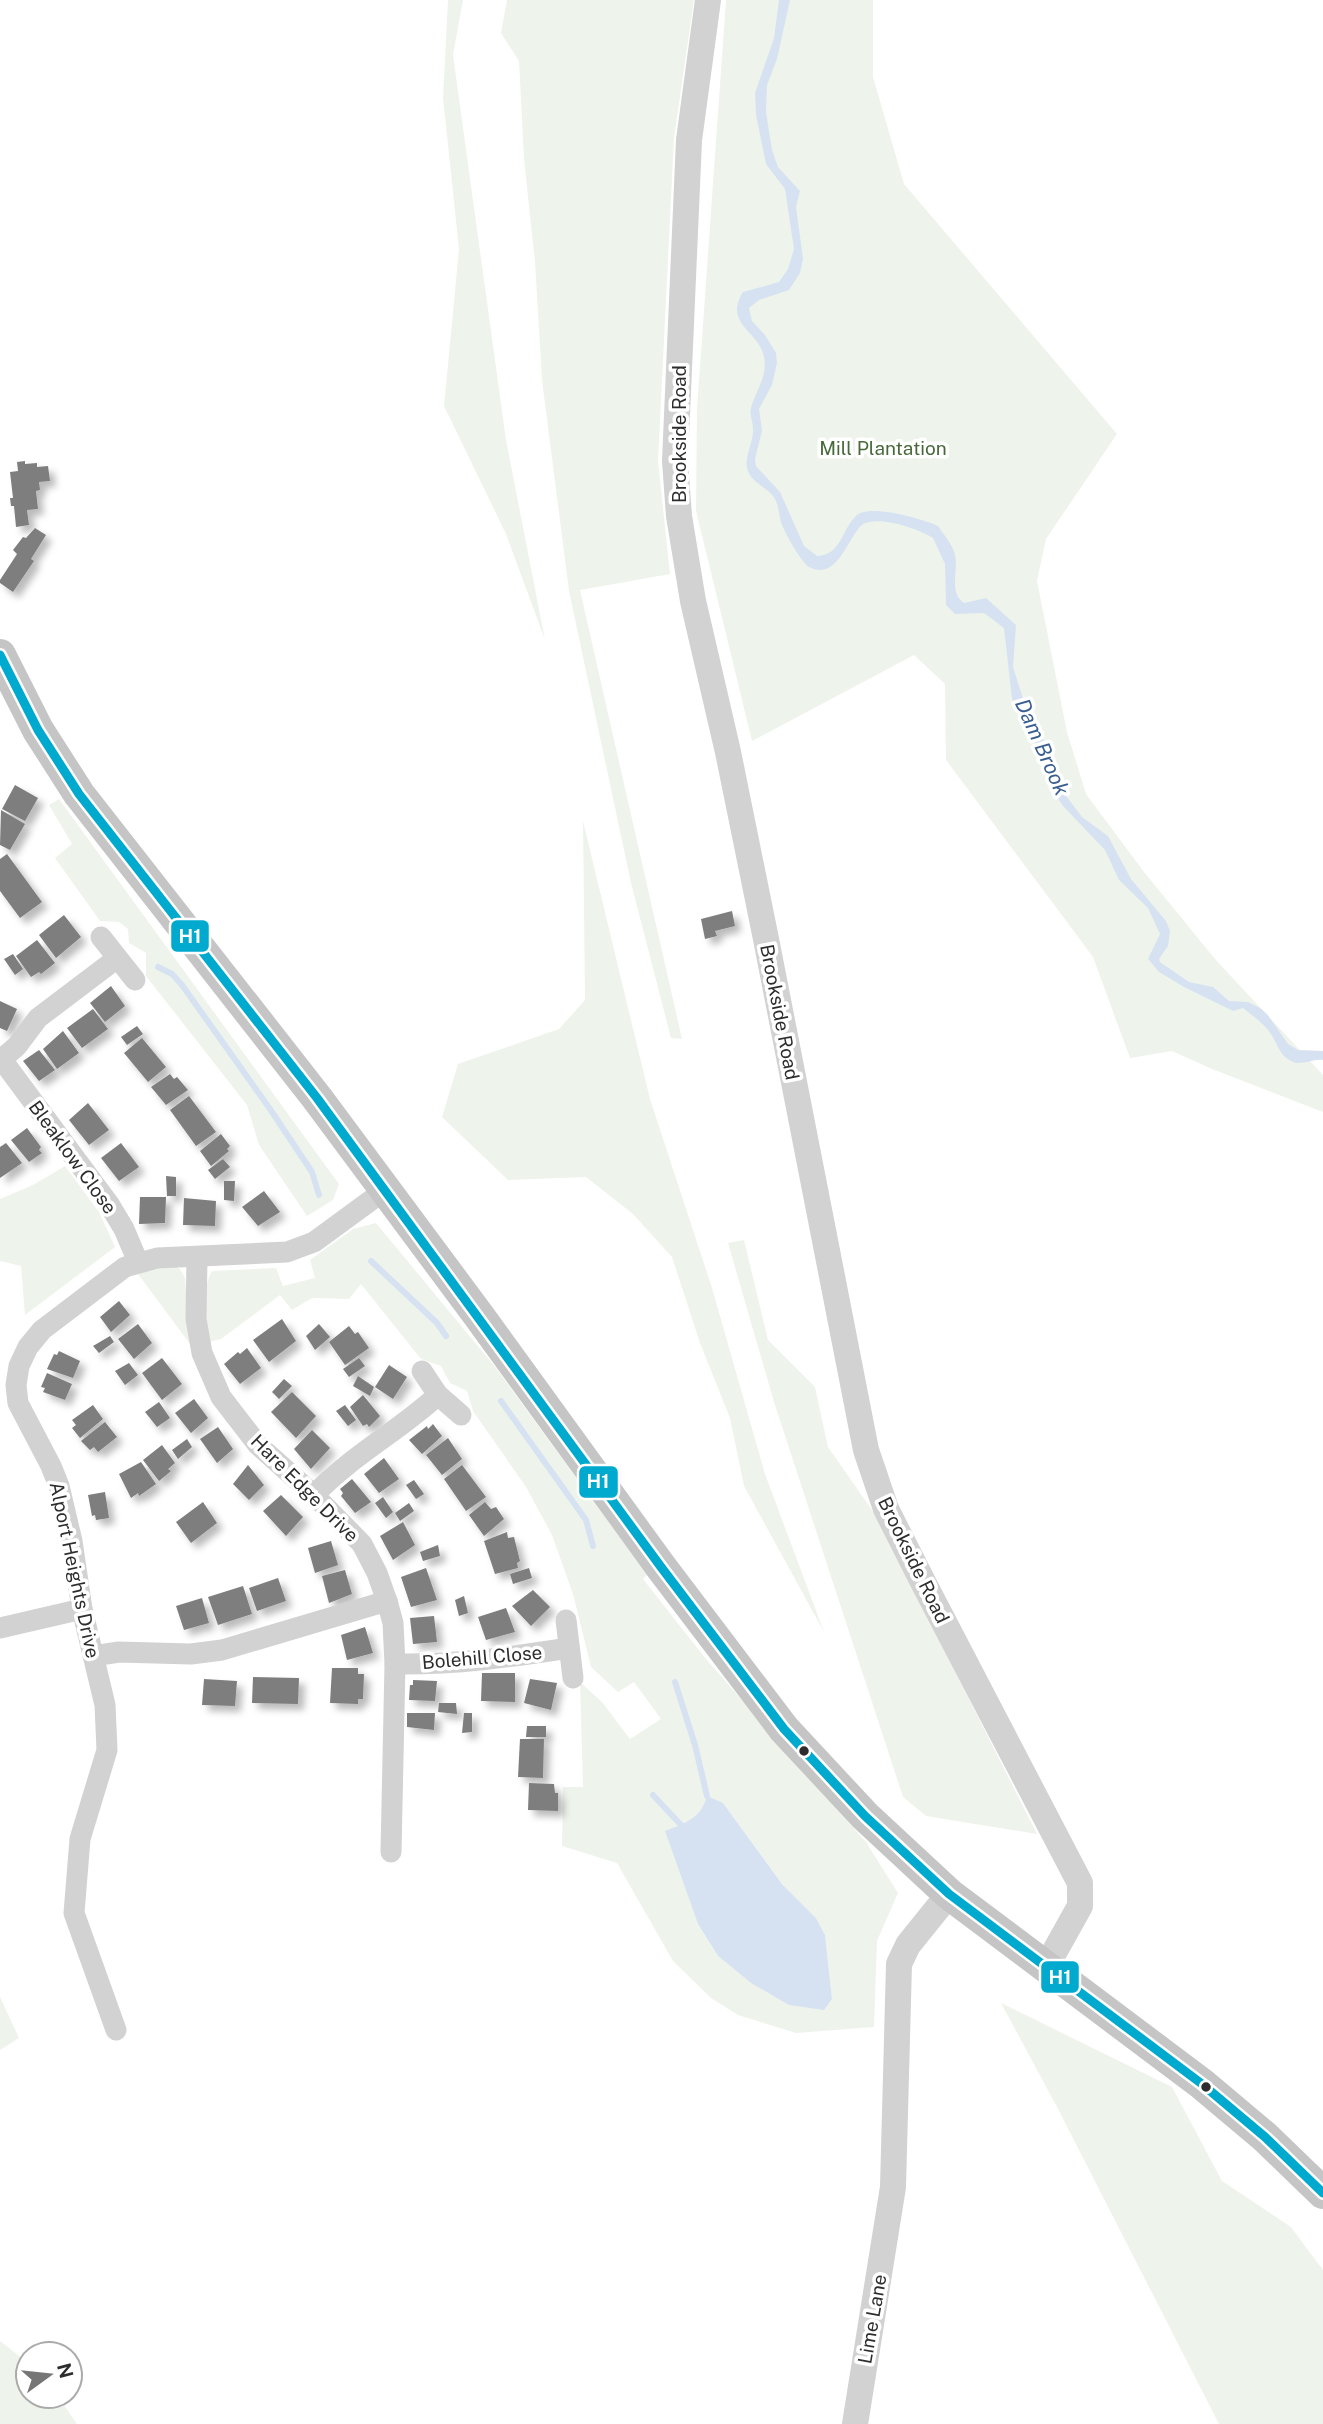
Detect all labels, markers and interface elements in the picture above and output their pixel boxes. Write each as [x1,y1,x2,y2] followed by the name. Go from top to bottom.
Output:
[668,365,690,503] street label: Brookside Road
[819,437,947,459] park label: Mill Plantation
[1010,695,1075,800] water label: Dam Brook
[170,919,210,953] line badge: H1
[179,925,201,947] text: H1
[756,942,804,1082] street label: Brookside Road
[25,1096,121,1218] street label: Bleaklow Close
[247,1430,363,1546] street label: Hare Edge Drive
[578,1465,619,1499] line badge: H1
[587,1470,609,1492] text: H1
[46,1480,104,1660] street label: Alport Heights Drive
[874,1493,954,1627] street label: Brookside Road
[421,1641,543,1673] street label: Bolehill Close
[797,1744,811,1758] unlabelled marker
[1040,1960,1080,1994] line badge: H1
[1049,1966,1071,1988] text: H1
[1199,2080,1213,2094] unlabelled marker
[853,2273,891,2365] street label: Lime Lane
[14,2340,84,2410] north arrow
[53,2361,78,2381] text: N

